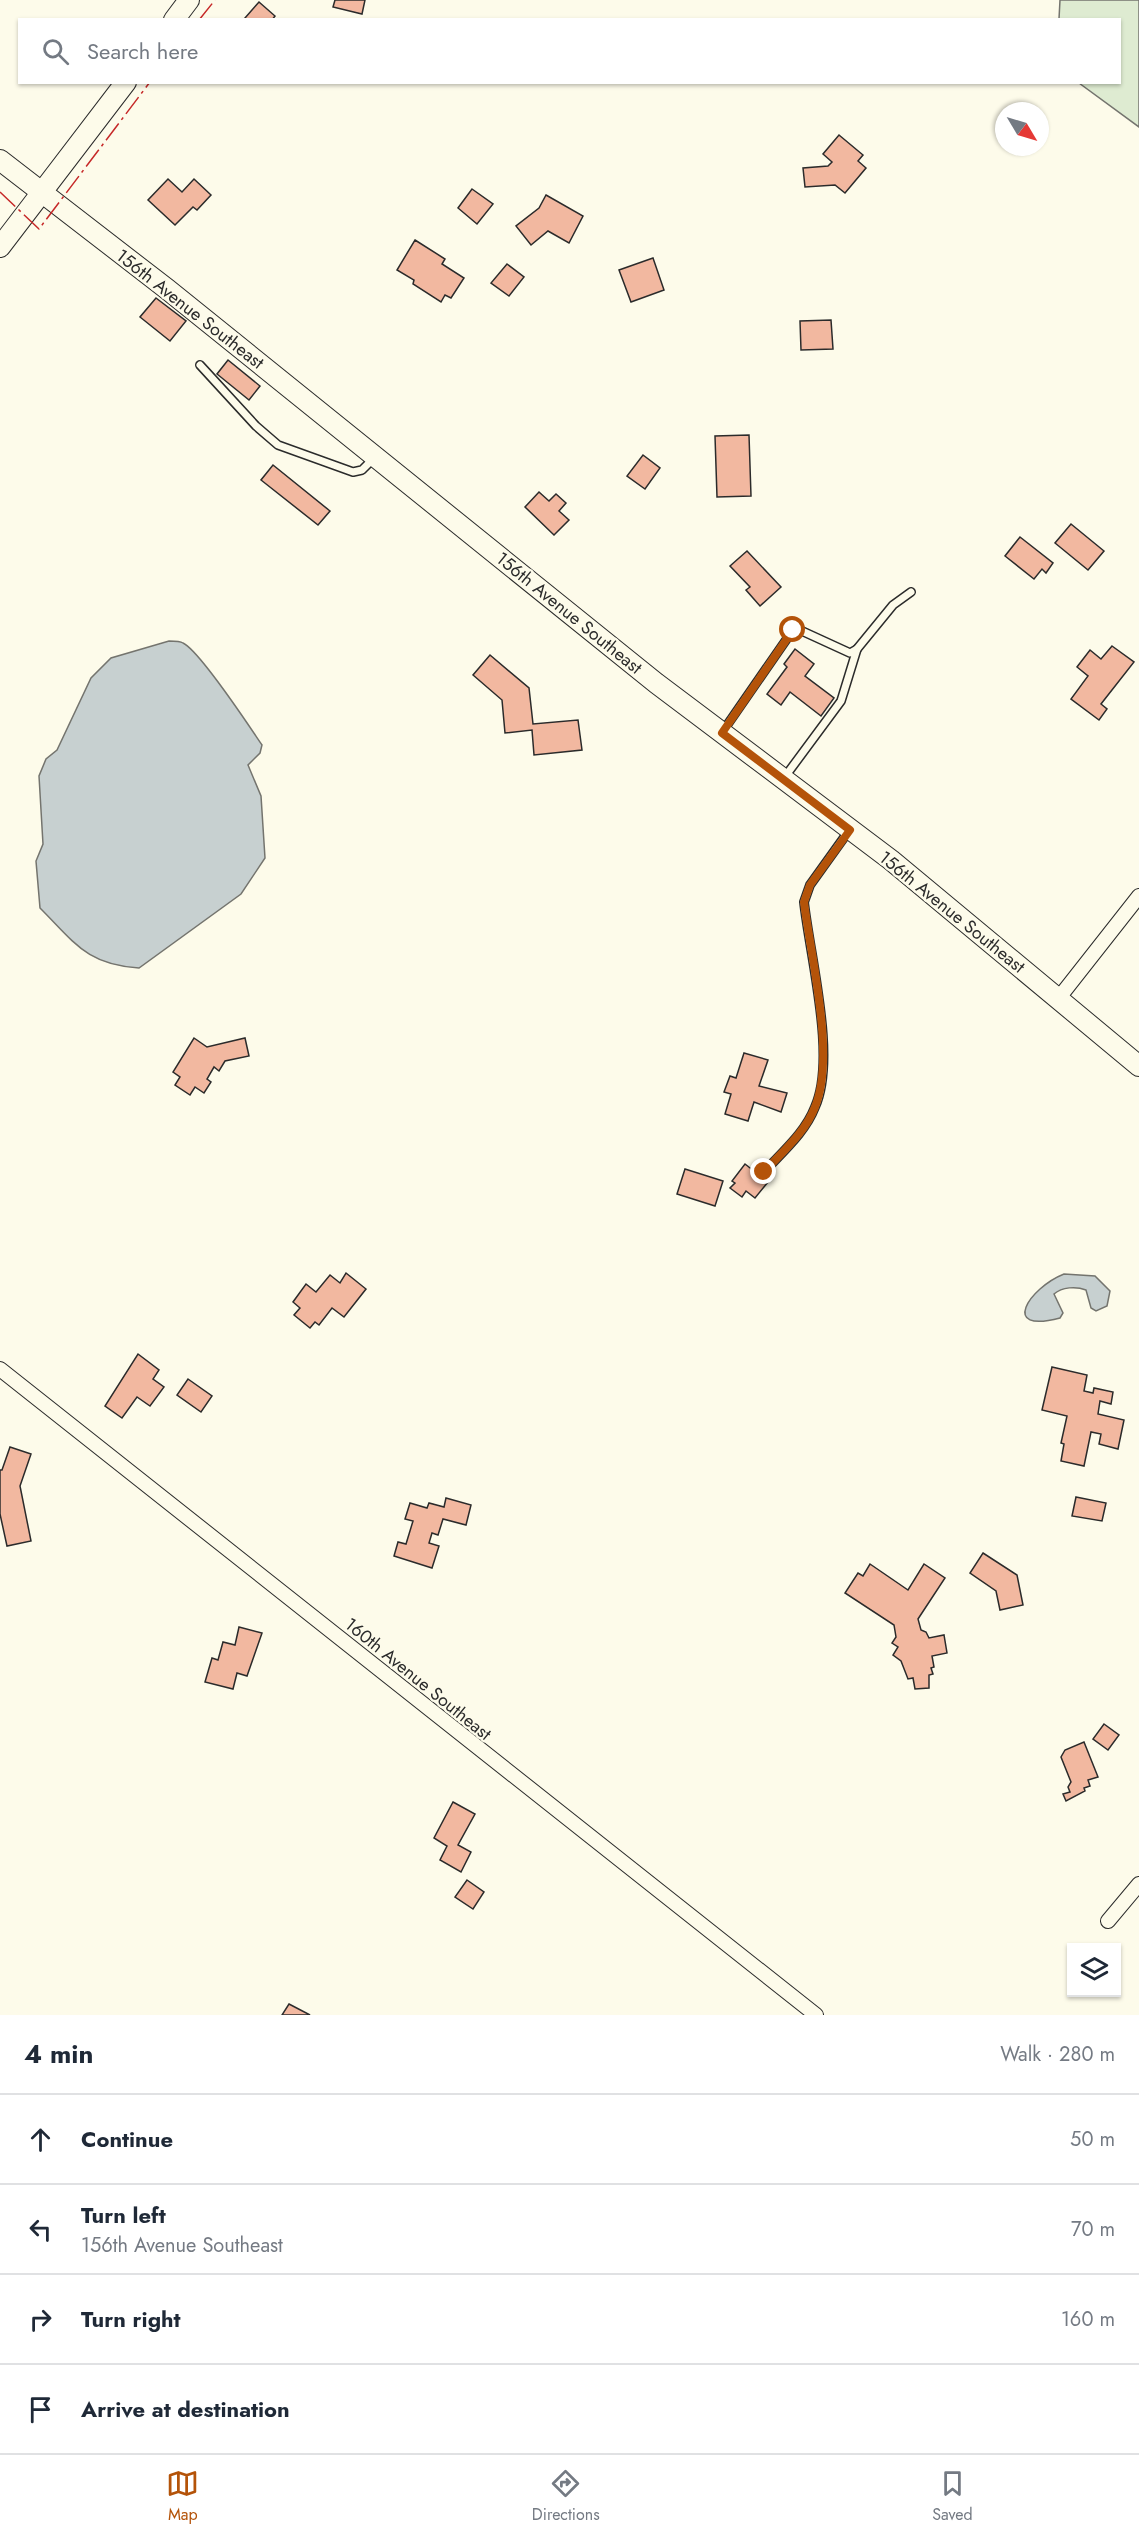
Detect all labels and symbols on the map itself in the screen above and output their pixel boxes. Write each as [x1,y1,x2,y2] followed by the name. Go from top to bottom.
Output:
[995,102,1049,156] north arrow
[110,243,270,376] street label: 156th Avenue Southeast
[490,546,648,681] street label: 156th Avenue Southeast
[779,616,805,642] route start
[873,845,1031,980] street label: 156th Avenue Southeast
[750,1158,776,1184] route end
[339,1612,498,1747] street label: 160th Avenue Southeast

